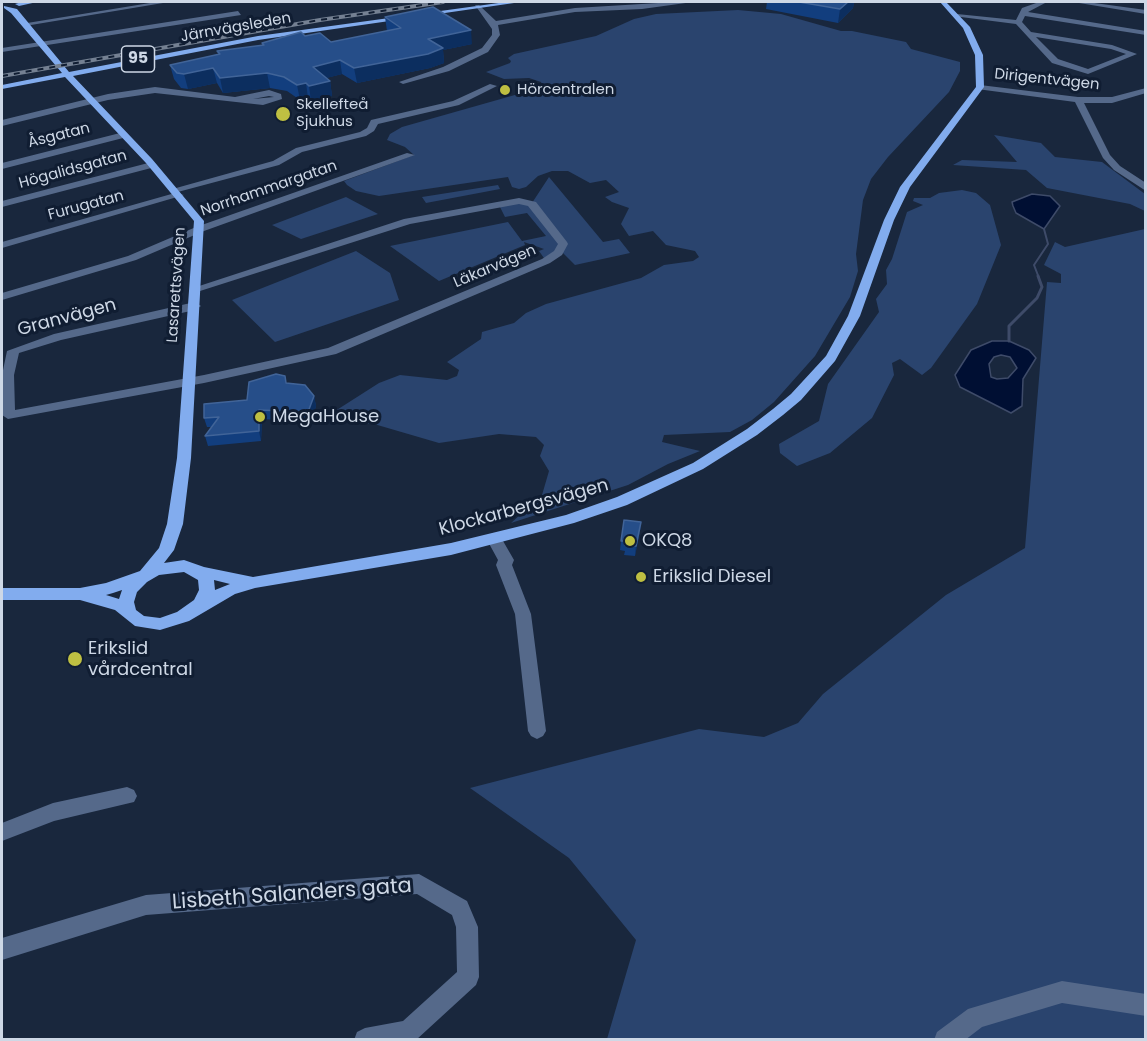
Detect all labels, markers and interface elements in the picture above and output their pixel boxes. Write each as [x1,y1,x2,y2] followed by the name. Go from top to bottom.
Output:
[179,9,293,47] street label: Järnvägsleden
[122,46,154,72] road number: 95
[994,66,1100,94] street label: Dirigentvägen
[517,81,614,99] place label: Hörcentralen
[498,83,512,97] marker: Hörcentralen
[296,96,368,131] place label: Skellefteå Sjukhus
[274,105,292,123] marker: Skellefteå Sjukhus
[26,120,92,152] street label: Åsgatan
[17,147,129,193] street label: Högalidsgatan
[198,157,340,221] street label: Norrhammargatan
[46,187,126,225] street label: Furugatan
[164,227,190,343] street label: Lasarettsvägen
[451,242,539,292] street label: Läkarvägen
[15,294,119,342] street label: Granvägen
[272,406,379,428] place label: MegaHouse
[253,410,267,424] marker: MegaHouse
[437,475,611,541] street label: Klockarbergsvägen
[642,530,692,552] place label: OKQ8
[623,534,637,548] marker: OKQ8
[653,566,771,588] place label: Erikslid Diesel
[634,570,648,584] marker: Erikslid Diesel
[88,638,193,680] place label: Erikslid vårdcentral
[66,650,84,668] marker: Erikslid vårdcentral
[171,874,413,916] street label: Lisbeth Salanders gata

